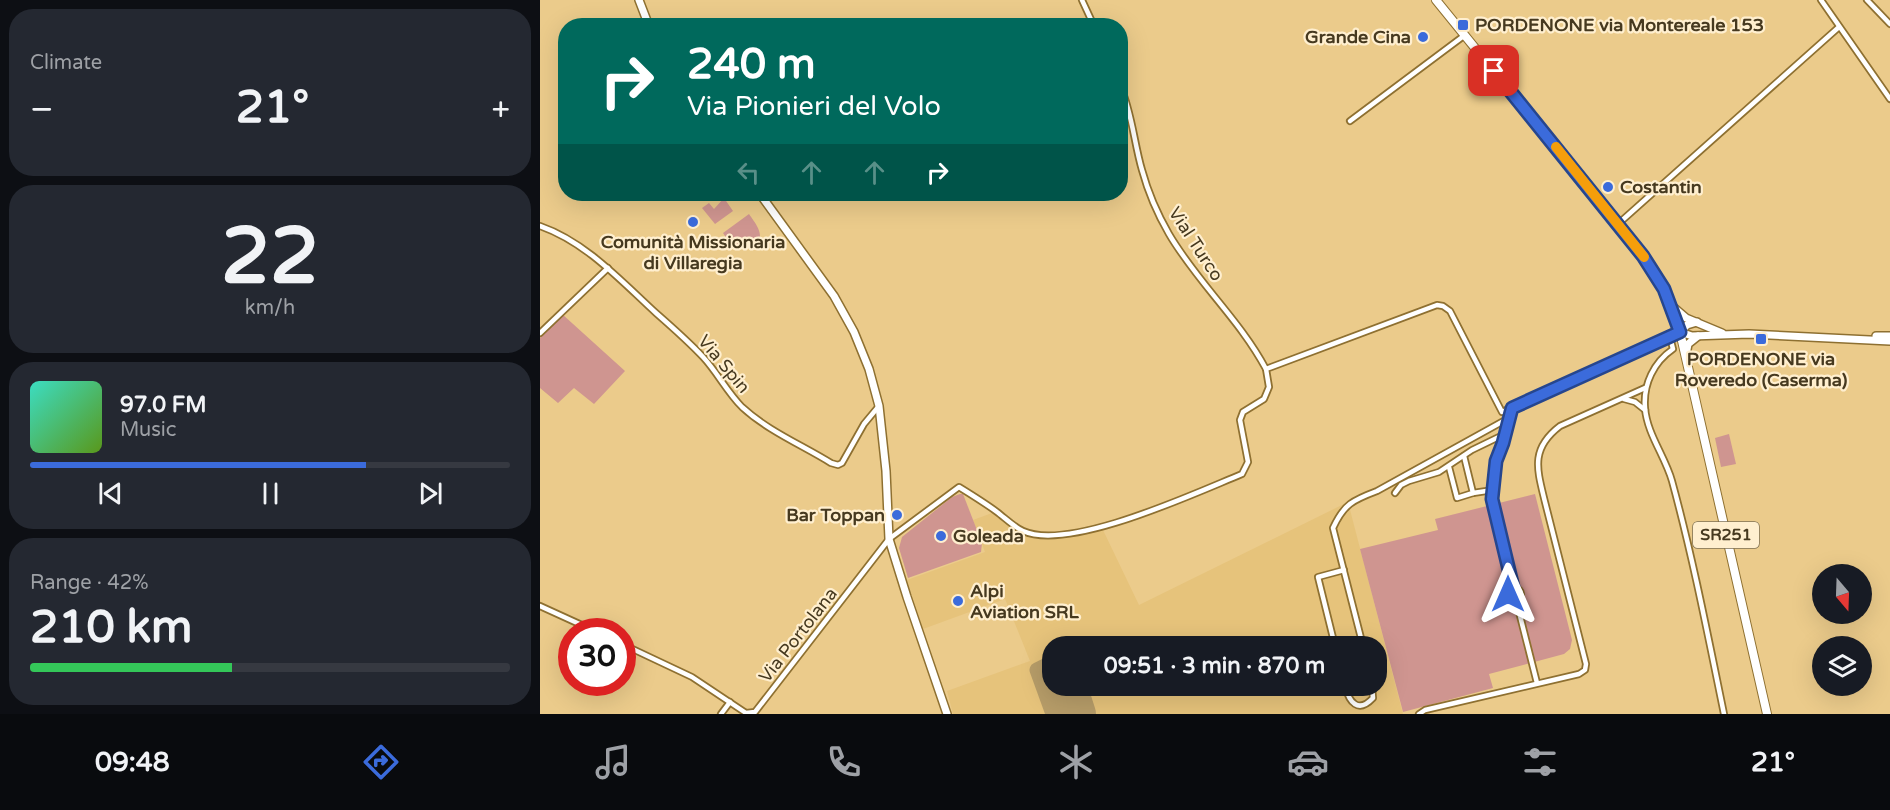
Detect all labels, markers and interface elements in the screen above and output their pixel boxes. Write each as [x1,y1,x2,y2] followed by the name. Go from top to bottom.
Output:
[1475,14,1764,36] place label: PORDENONE via Montereale 153
[1456,18,1470,32] marker: PORDENONE via Montereale 153
[1305,26,1411,48] place label: Grande Cina
[1416,30,1430,44] marker: Grande Cina
[687,39,816,90] text: 240 m
[588,42,666,120] icon: right
[1468,45,1519,96] pin
[30,51,102,75] text: Climate
[1477,54,1510,87] icon: arrive
[236,81,309,135] text: 21°
[30,90,54,129] text: −
[491,90,510,129] text: +
[687,90,941,123] text: Via Pionieri del Volo
[732,156,765,189] icon: left
[795,156,828,189] icon: ahead
[858,156,891,189] icon: ahead
[921,156,954,189] icon: right
[1620,176,1702,198] place label: Costantin
[1601,180,1615,194] marker: Costantin
[1164,203,1228,285] street label: Vial Turco
[221,210,319,304] text: 22
[686,215,700,229] marker: Comunità Missionaria di Villaregia
[601,231,785,274] place label: Comunità Missionaria di Villaregia
[245,296,295,320] text: km/h
[693,330,755,398] street label: Via Spin
[1754,332,1768,346] marker: PORDENONE via Roveredo (Caserma)
[1675,348,1848,391] place label: PORDENONE via Roveredo (Caserma)
[120,392,206,418] text: 97.0 FM
[120,418,176,442] text: Music
[94,477,127,510] icon: previous
[254,477,287,510] icon: pause
[414,477,447,510] icon: next
[786,504,885,526] place label: Bar Toppan
[890,508,904,522] marker: Bar Toppan
[1693,522,1759,548] road number: SR251
[953,525,1024,547] place label: Goleada
[934,529,948,543] marker: Goleada
[1476,562,1540,626] position arrow
[1812,564,1872,624] north arrow
[1812,564,1872,696] map controls
[30,571,149,595] text: Range · 42%
[970,580,1080,623] place label: Alpi Aviation SRL
[754,583,842,687] street label: Via Portolana
[951,594,965,608] marker: Alpi Aviation SRL
[30,601,192,655] text: 210 km
[558,618,636,696] speed limit sign: 30
[1812,636,1872,696] button: layers
[1104,653,1325,679] text: 09:51 · 3 min · 870 m
[360,741,402,783] icon: directions
[592,741,634,783] icon: music
[823,741,865,783] icon: phone
[1055,741,1097,783] icon: climate
[1287,741,1329,783] icon: car
[1519,741,1561,783] icon: filters
[95,746,170,779] text: 09:48
[1751,746,1795,779] text: 21°

